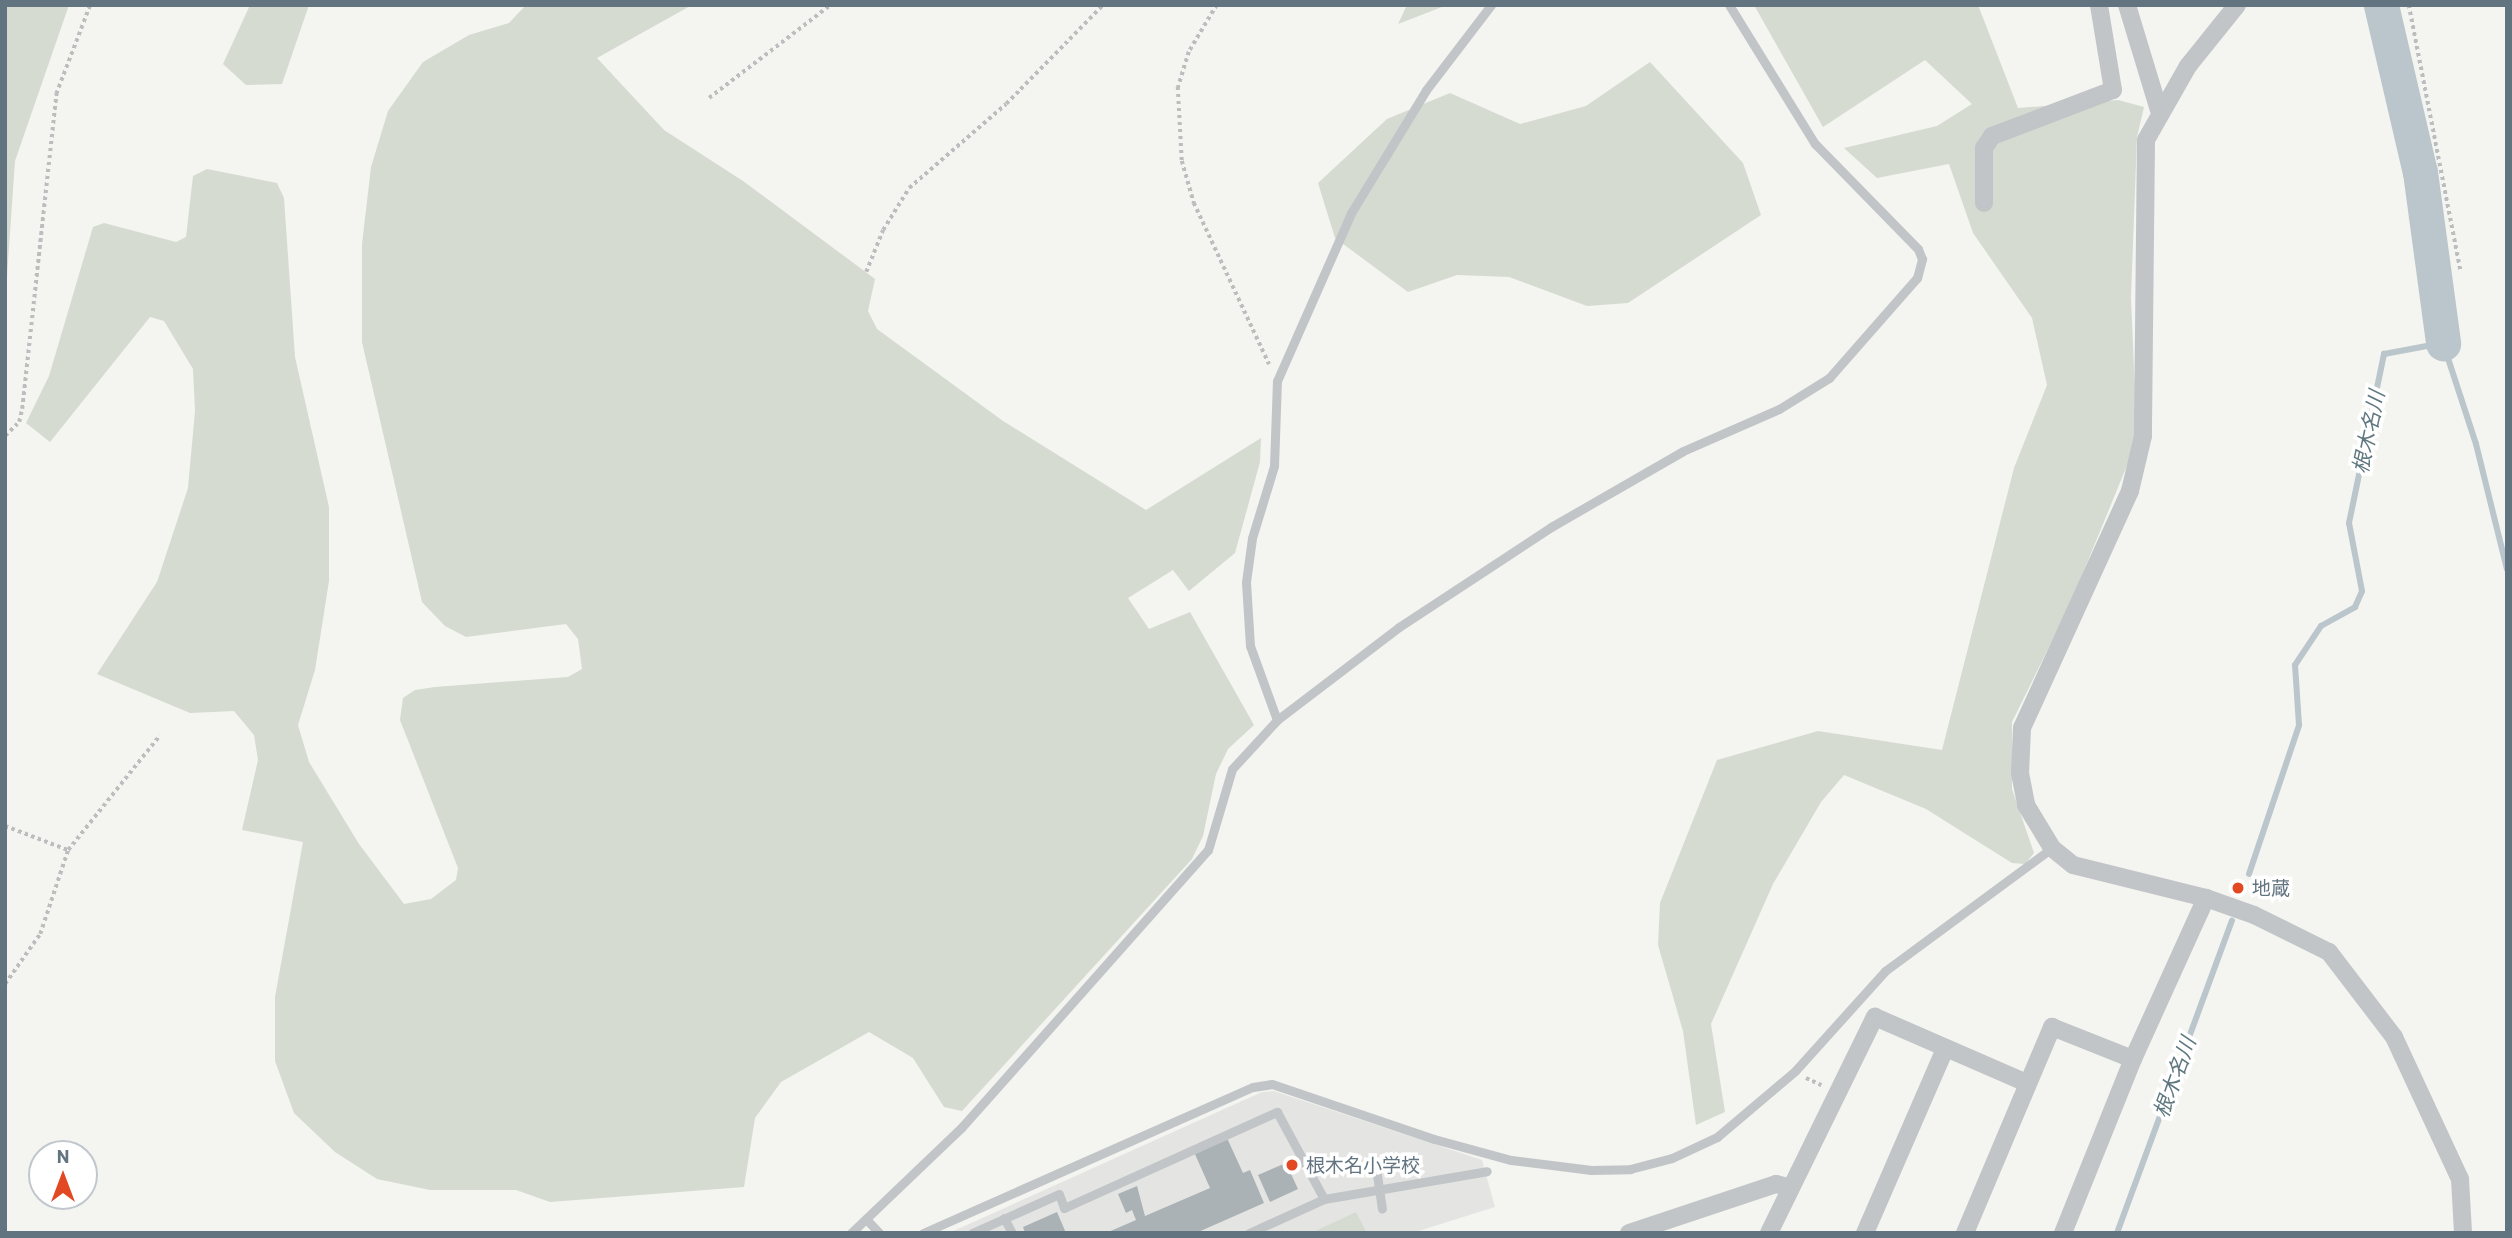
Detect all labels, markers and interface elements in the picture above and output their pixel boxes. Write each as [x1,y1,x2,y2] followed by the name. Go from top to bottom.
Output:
[2347,388,2389,476] water label: 根木名川
[2252,877,2290,899] place label: 地蔵
[2230,880,2246,896] marker: 地蔵
[2148,1033,2200,1121] water label: 根木名川
[28,1140,98,1210] north arrow
[57,1144,69,1167] text: N
[1306,1154,1420,1176] place label: 根木名小学校
[1284,1157,1300,1173] marker: 根木名小学校

